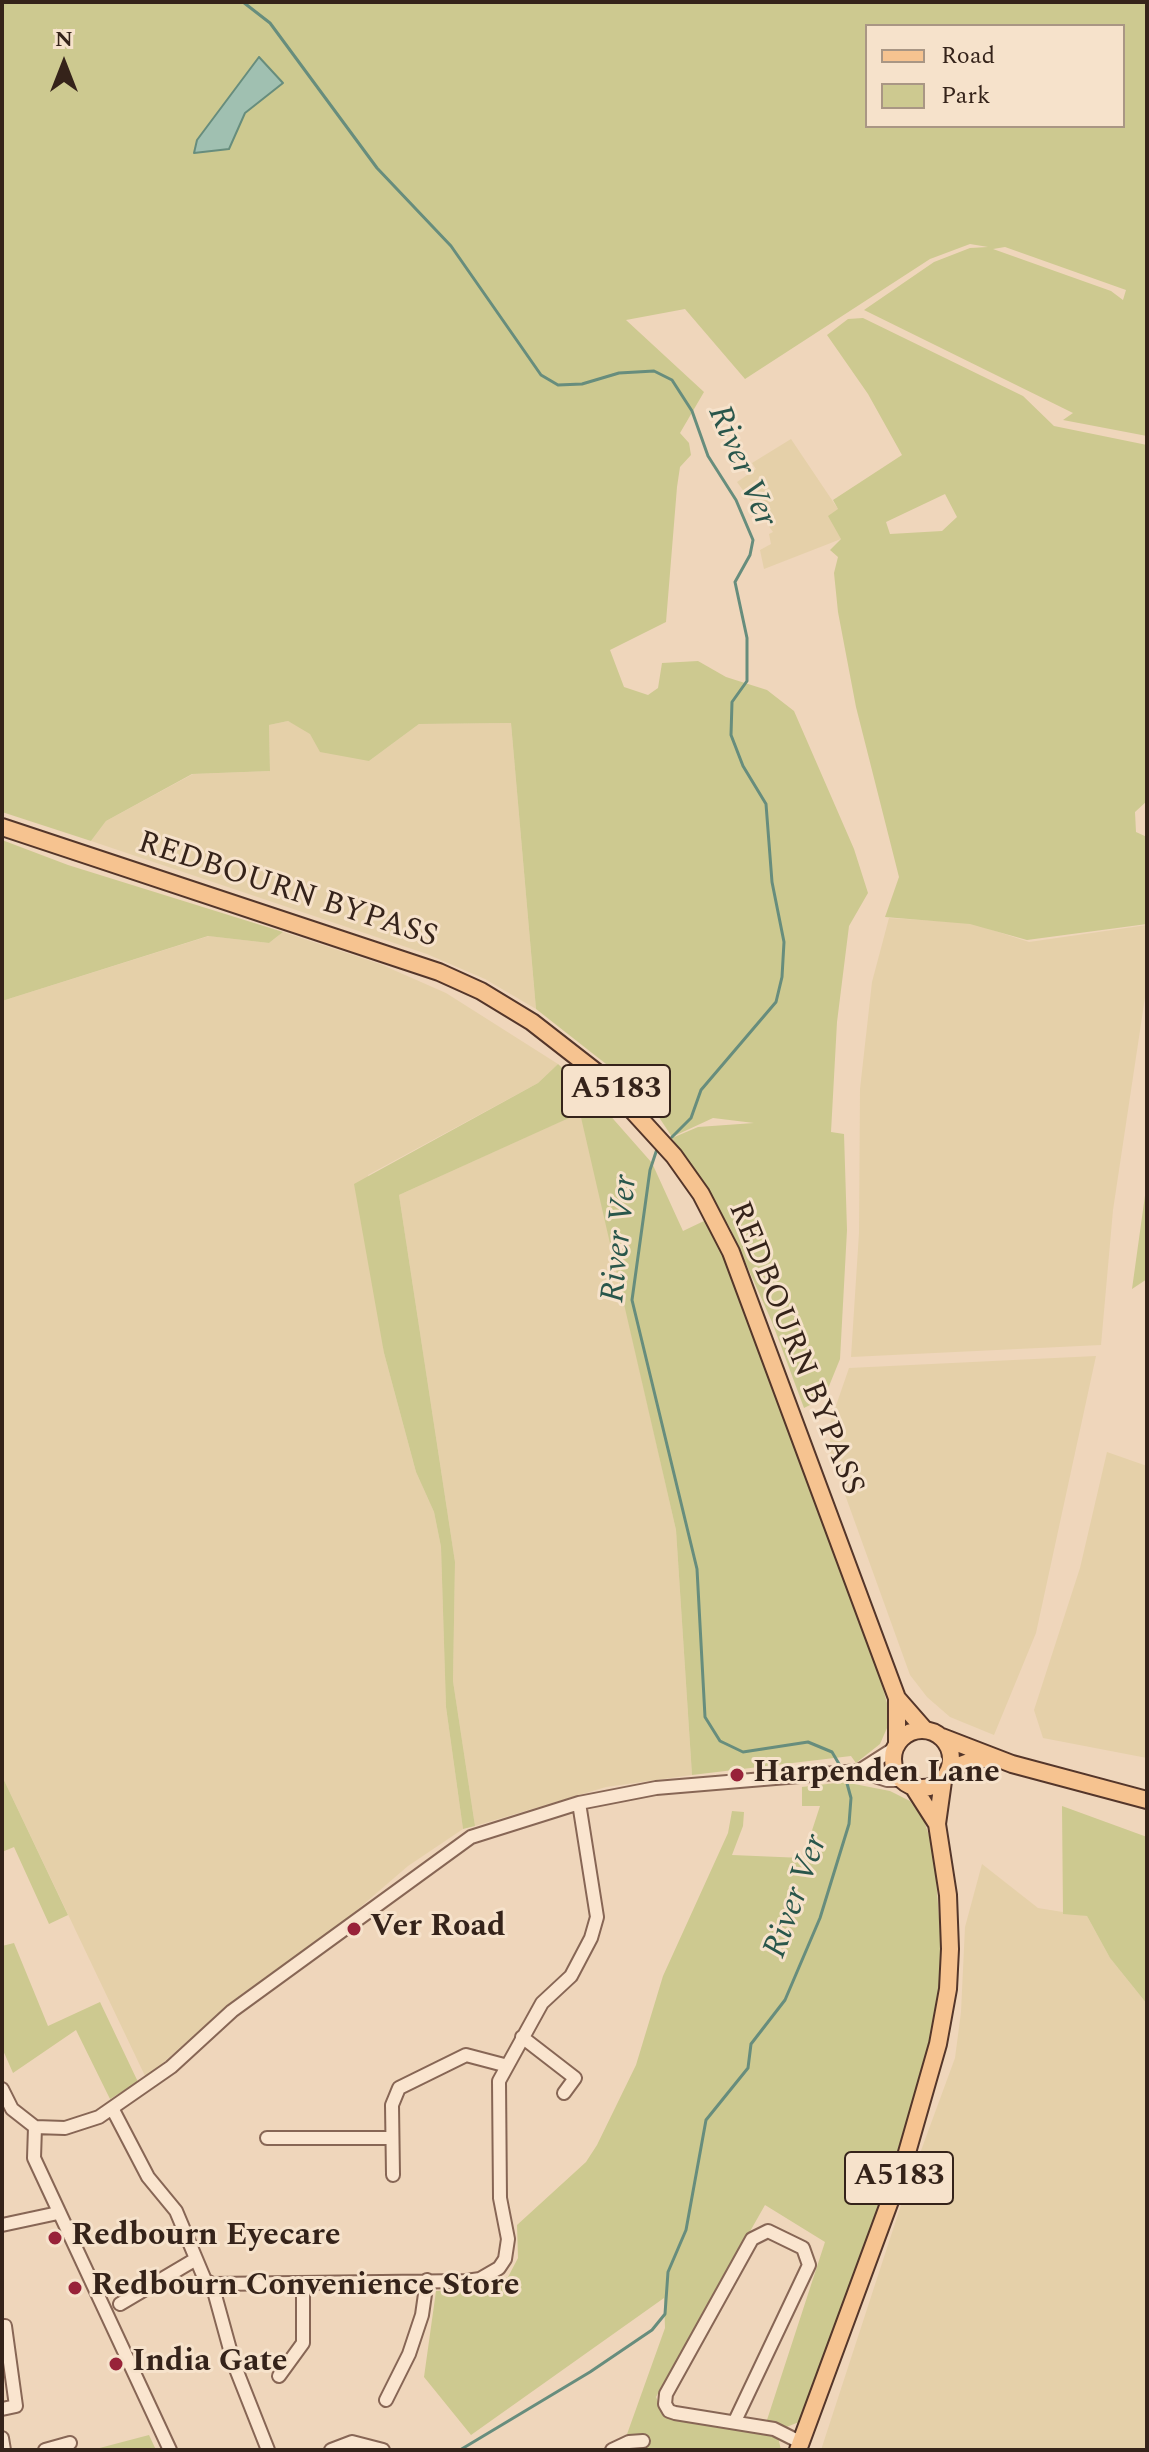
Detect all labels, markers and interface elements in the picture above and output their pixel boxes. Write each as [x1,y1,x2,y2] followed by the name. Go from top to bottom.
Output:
[55,23,73,56] text: N
[24,24,104,104] north arrow
[865,24,1125,128] legend
[941,38,995,74] text: Road
[941,78,991,114] text: Park
[696,400,784,534] water label: River Ver
[132,825,442,959] street label: REDBOURN BYPASS
[562,1065,670,1117] road number: A5183
[595,1173,649,1305] water label: River Ver
[718,1197,870,1501] street label: REDBOURN BYPASS
[753,1756,1000,1794] place label: Harpenden Lane
[728,1766,746,1784] marker: Harpenden Lane
[757,1830,839,1964] water label: River Ver
[370,1910,506,1948] place label: Ver Road
[345,1920,363,1938] marker: Ver Road
[845,2152,953,2204] road number: A5183
[71,2219,341,2257] place label: Redbourn Eyecare
[46,2229,64,2247] marker: Redbourn Eyecare
[91,2269,520,2307] place label: Redbourn Convenience Store
[66,2279,84,2297] marker: Redbourn Convenience Store
[132,2345,288,2383] place label: India Gate
[107,2355,125,2373] marker: India Gate

